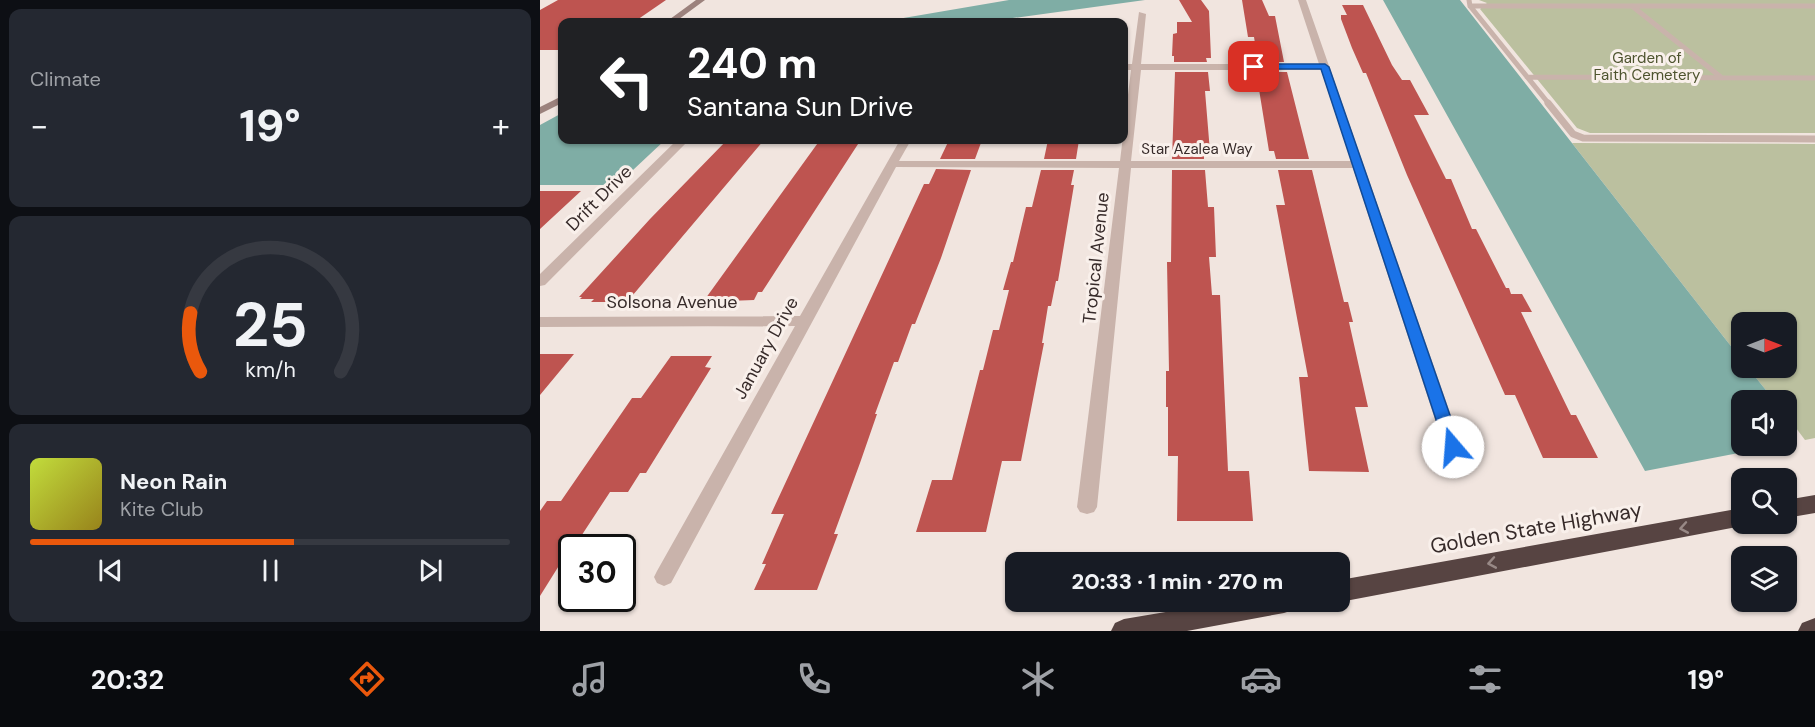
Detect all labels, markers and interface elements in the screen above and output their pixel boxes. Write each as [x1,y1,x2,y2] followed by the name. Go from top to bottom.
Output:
[687,36,817,91] text: 240 m
[1228,41,1279,92] pin
[588,42,666,120] icon: left
[1594,48,1701,85] park label: Garden of Faith Cemetery
[1237,50,1270,83] icon: arrive
[30,66,101,92] text: Climate
[687,89,913,124] text: Santana Sun Drive
[239,96,301,155] text: 19°
[30,104,48,147] text: −
[492,104,510,147] text: +
[1141,139,1253,159] street label: Star Azalea Way
[561,160,637,236] street label: Drift Drive
[1077,191,1115,325] street label: Tropical Avenue
[233,285,307,366] text: 25
[607,290,737,314] street label: Solsona Avenue
[728,293,804,403] street label: January Drive
[1731,312,1797,378] north arrow
[1731,312,1797,612] map controls
[245,357,295,385] text: km/h
[1731,390,1797,456] button: sound
[1421,415,1485,479] position arrow
[120,467,227,496] text: Neon Rain
[1731,468,1797,534] button: search
[120,496,204,522] text: Kite Club
[1428,496,1644,560] street label: Golden State Highway
[1679,521,1689,534] one-way arrow
[558,534,636,612] speed limit sign: 30
[1731,546,1797,612] button: layers
[94,554,127,587] icon: previous
[254,554,287,587] icon: pause
[414,554,447,587] icon: next
[1488,556,1498,569] one-way arrow
[1072,567,1283,596] text: 20:33 · 1 min · 270 m
[346,658,388,700] icon: directions
[569,658,611,700] icon: music
[793,658,835,700] icon: phone
[1017,658,1059,700] icon: climate
[1240,658,1282,700] icon: car
[1464,658,1506,700] icon: filters
[91,662,164,697] text: 20:32
[1687,662,1724,697] text: 19°

